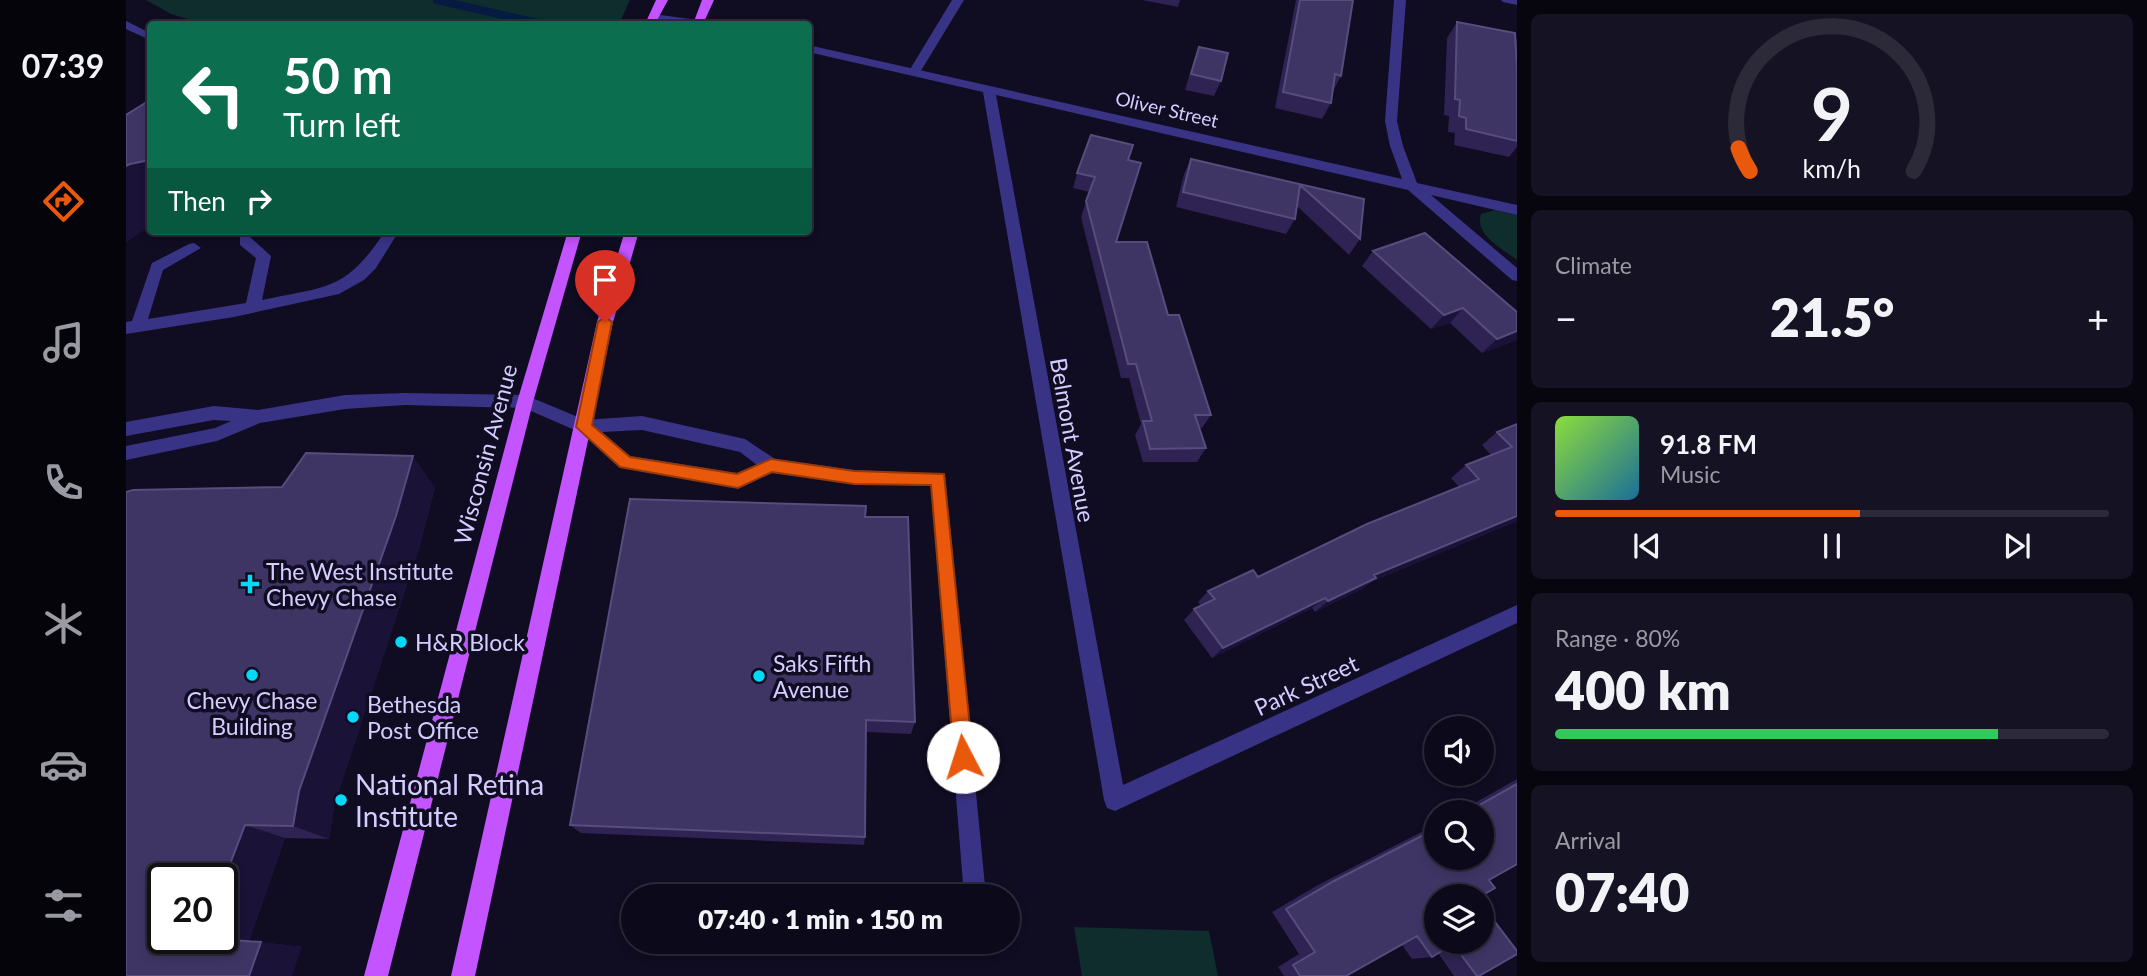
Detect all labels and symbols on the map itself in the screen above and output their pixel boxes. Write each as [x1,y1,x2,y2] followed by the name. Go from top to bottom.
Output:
[1113,86,1221,132] street label: Oliver Street
[575,250,635,322] pin
[1045,356,1101,524] street label: Belmont Avenue
[447,361,523,547] street label: Wisconsin Avenue
[266,557,453,611] place label: The West Institute Chevy Chase
[240,574,260,594] marker: The West Institute Chevy Chase
[415,628,525,656] place label: H&R Block
[393,634,409,650] marker: H&R Block
[1250,648,1363,721] street label: Park Street
[773,649,871,703] place label: Saks Fifth Avenue
[244,667,260,683] marker: Chevy Chase Building
[751,668,767,684] marker: Saks Fifth Avenue
[187,686,317,740] place label: Chevy Chase Building
[367,690,479,744] place label: Bethesda Post Office
[345,709,361,725] marker: Bethesda Post Office
[926,720,1000,794] position arrow
[355,767,544,833] place label: National Retina Institute
[333,792,349,808] marker: National Retina Institute
[147,863,238,954] speed limit sign: 20

